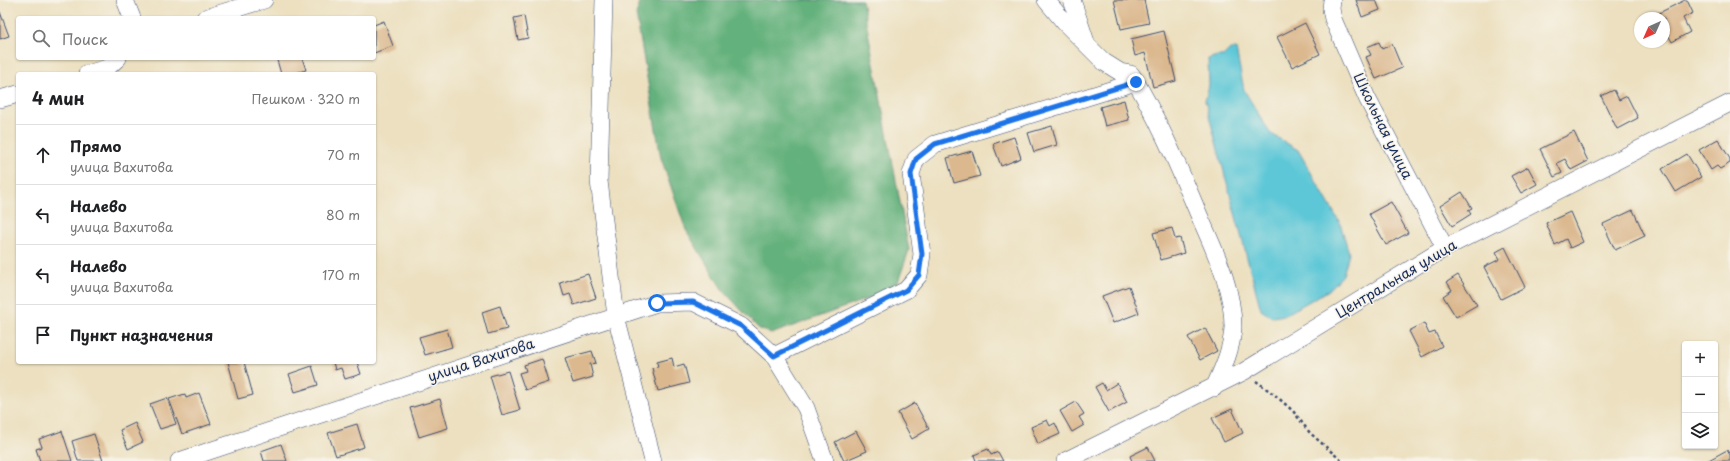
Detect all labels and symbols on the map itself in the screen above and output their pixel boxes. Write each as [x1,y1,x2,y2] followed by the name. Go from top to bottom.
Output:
[1634,12,1670,48] north arrow
[1349,69,1418,183] street label: Школьная улица
[1127,73,1145,91] route end
[1331,234,1460,323] street label: Центральная улица
[648,294,666,312] route start
[425,332,537,387] street label: улица Вахитова

